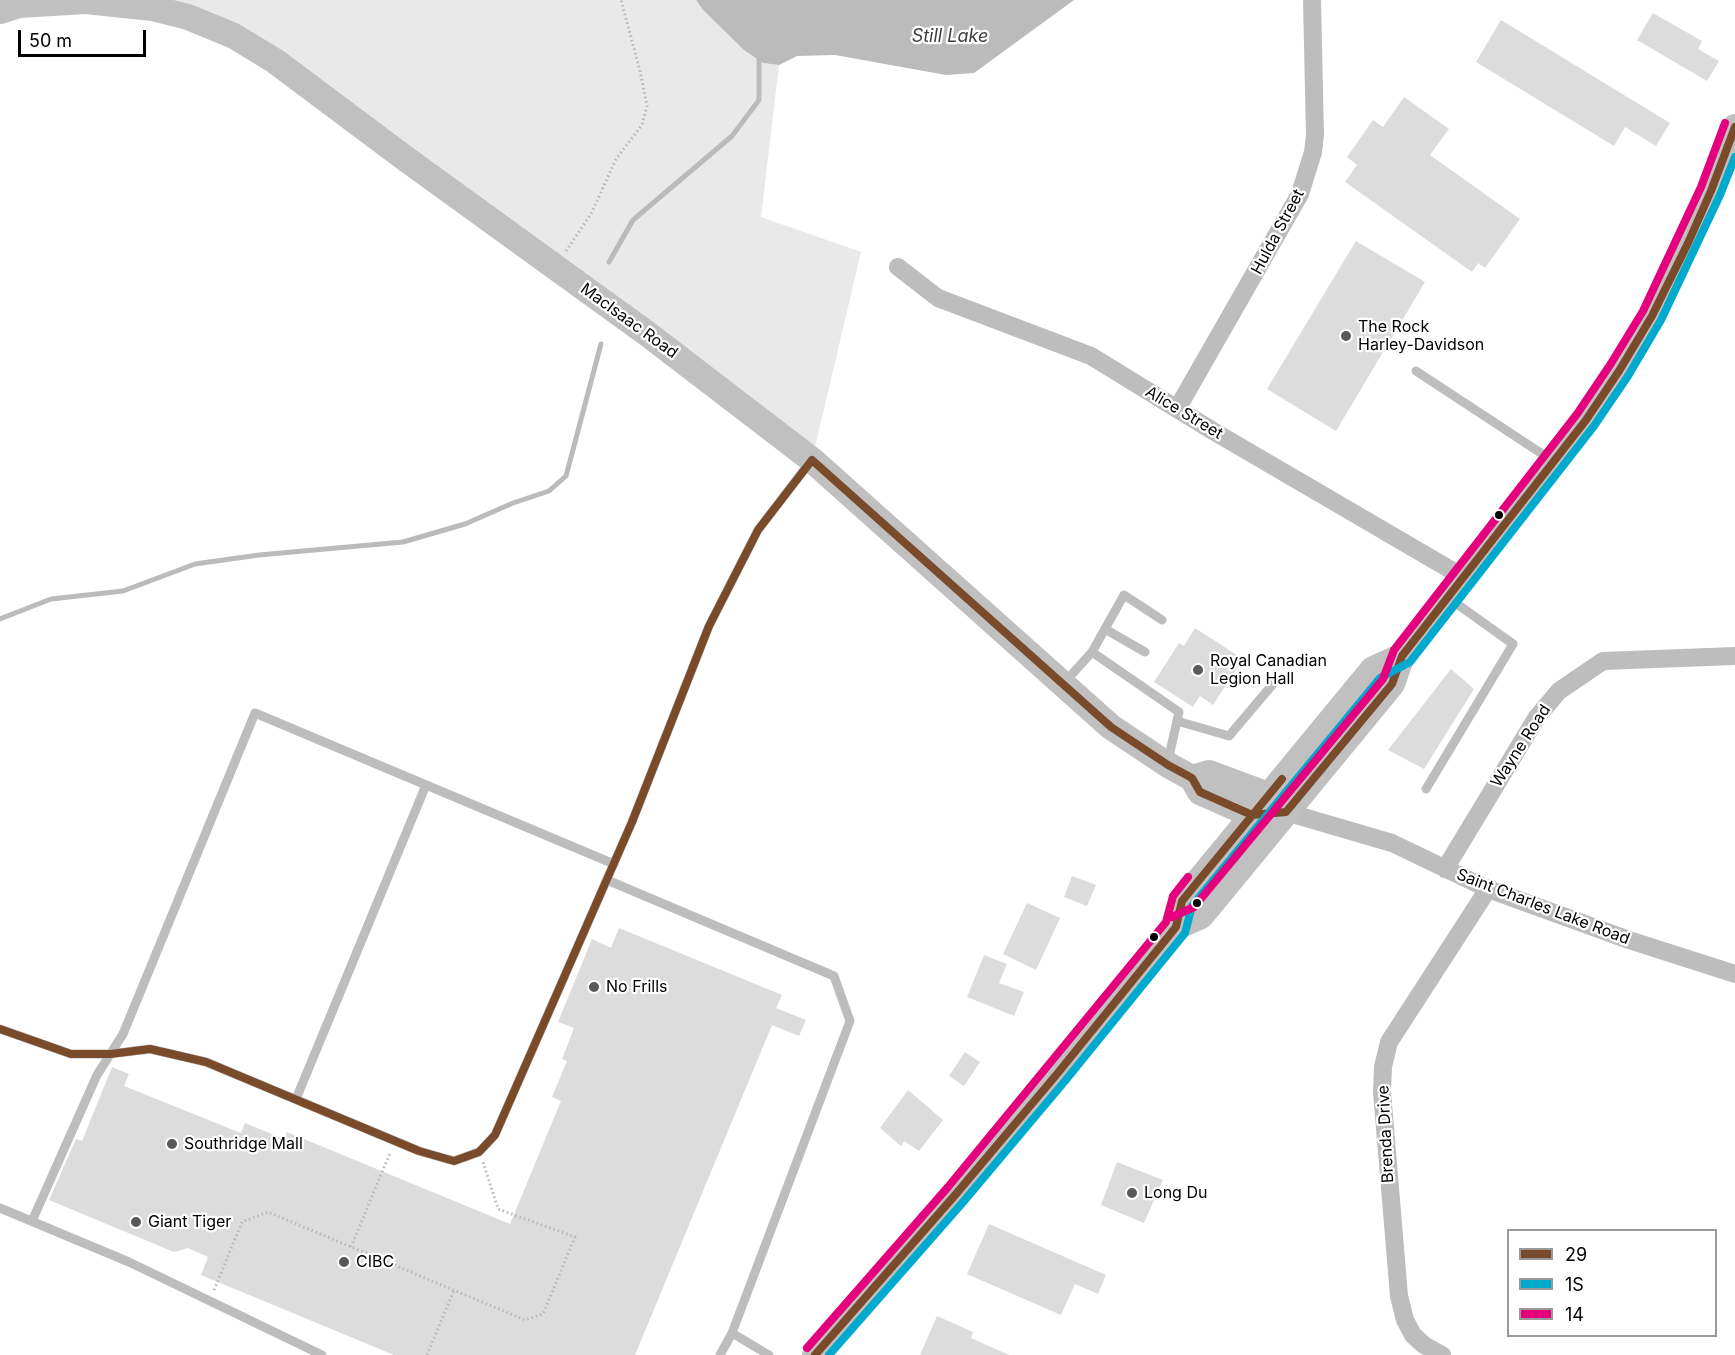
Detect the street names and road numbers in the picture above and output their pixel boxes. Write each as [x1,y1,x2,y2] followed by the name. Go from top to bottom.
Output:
[1248,186,1308,278] street label: Hulda Street
[577,279,681,363] street label: MacIsaac Road
[1142,382,1226,444] street label: Alice Street
[1487,701,1555,791] street label: Wayne Road
[1454,865,1632,949] street label: Saint Charles Lake Road
[1374,1085,1398,1183] street label: Brenda Drive

